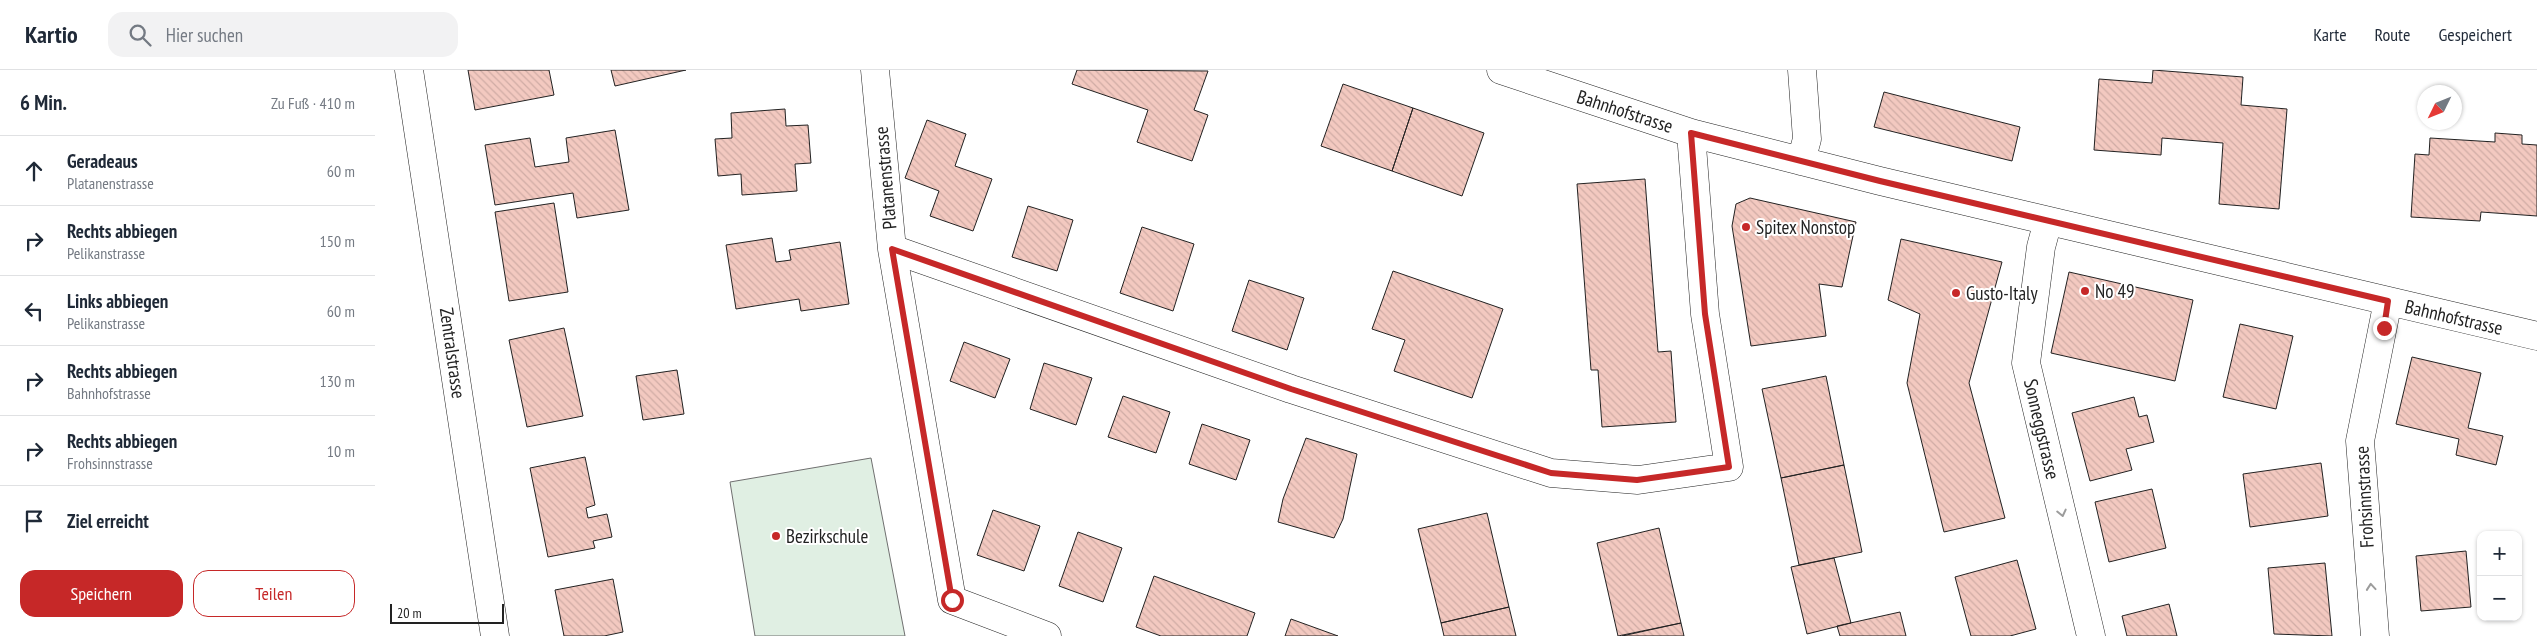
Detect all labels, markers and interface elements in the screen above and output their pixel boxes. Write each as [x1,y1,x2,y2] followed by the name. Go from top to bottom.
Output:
[108,12,458,57] search box
[25,19,78,50] text: Kartio
[126,21,154,49] icon: search
[166,23,243,47] text: Hier suchen
[2313,23,2347,46] text: Karte
[2375,23,2410,46] text: Route
[2438,23,2512,46] text: Gespeichert
[1574,84,1676,138] street label: Bahnhofstrasse
[2417,85,2462,130] north arrow
[20,89,67,116] text: 6 Min.
[271,93,355,113] text: Zu Fuß · 410 m
[869,125,901,230] street label: Platanenstrasse
[67,149,138,173] text: Geradeaus
[20,157,48,185] icon: ahead
[327,161,355,181] text: 60 m
[67,173,154,193] text: Platanenstrasse
[1756,215,1855,239] place label: Spitex Nonstop
[67,219,177,243] text: Rechts abbiegen
[1740,221,1752,233] marker: Spitex Nonstop
[20,227,48,255] icon: right
[320,231,355,251] text: 150 m
[67,243,145,263] text: Pelikanstrasse
[2095,279,2135,303] place label: No 49
[1966,281,2039,305] place label: Gusto-Italy
[2079,285,2091,297] marker: No 49
[1950,287,1962,299] marker: Gusto-Italy
[67,289,168,313] text: Links abbiegen
[2403,294,2505,340] street label: Bahnhofstrasse
[20,297,48,325] icon: left
[327,301,355,321] text: 60 m
[435,306,471,400] street label: Zentralstrasse
[67,313,145,333] text: Pelikanstrasse
[2373,317,2396,340] route end
[67,359,177,383] text: Rechts abbiegen
[20,367,48,395] icon: right
[320,371,355,391] text: 130 m
[2019,376,2065,482] street label: Sonneggstrasse
[67,383,151,403] text: Bahnhofstrasse
[67,429,177,453] text: Rechts abbiegen
[20,437,48,465] icon: right
[327,441,355,461] text: 10 m
[2349,445,2379,549] street label: Frohsinnstrasse
[67,453,153,473] text: Frohsinnstrasse
[20,507,48,535] icon: arrive
[2056,508,2067,517] one-way arrow
[67,509,149,533] text: Ziel erreicht
[786,524,868,548] place label: Bezirkschule
[770,530,782,542] marker: Bezirkschule
[2477,531,2522,621] map controls
[2477,531,2522,576] button: +
[20,570,183,617] button: Speichern
[193,570,355,617] button: Teilen
[2477,576,2522,621] button: −
[2365,583,2376,591] one-way arrow
[941,589,964,612] route start
[390,601,504,624] scale bar
[397,604,422,622] text: 20 m

